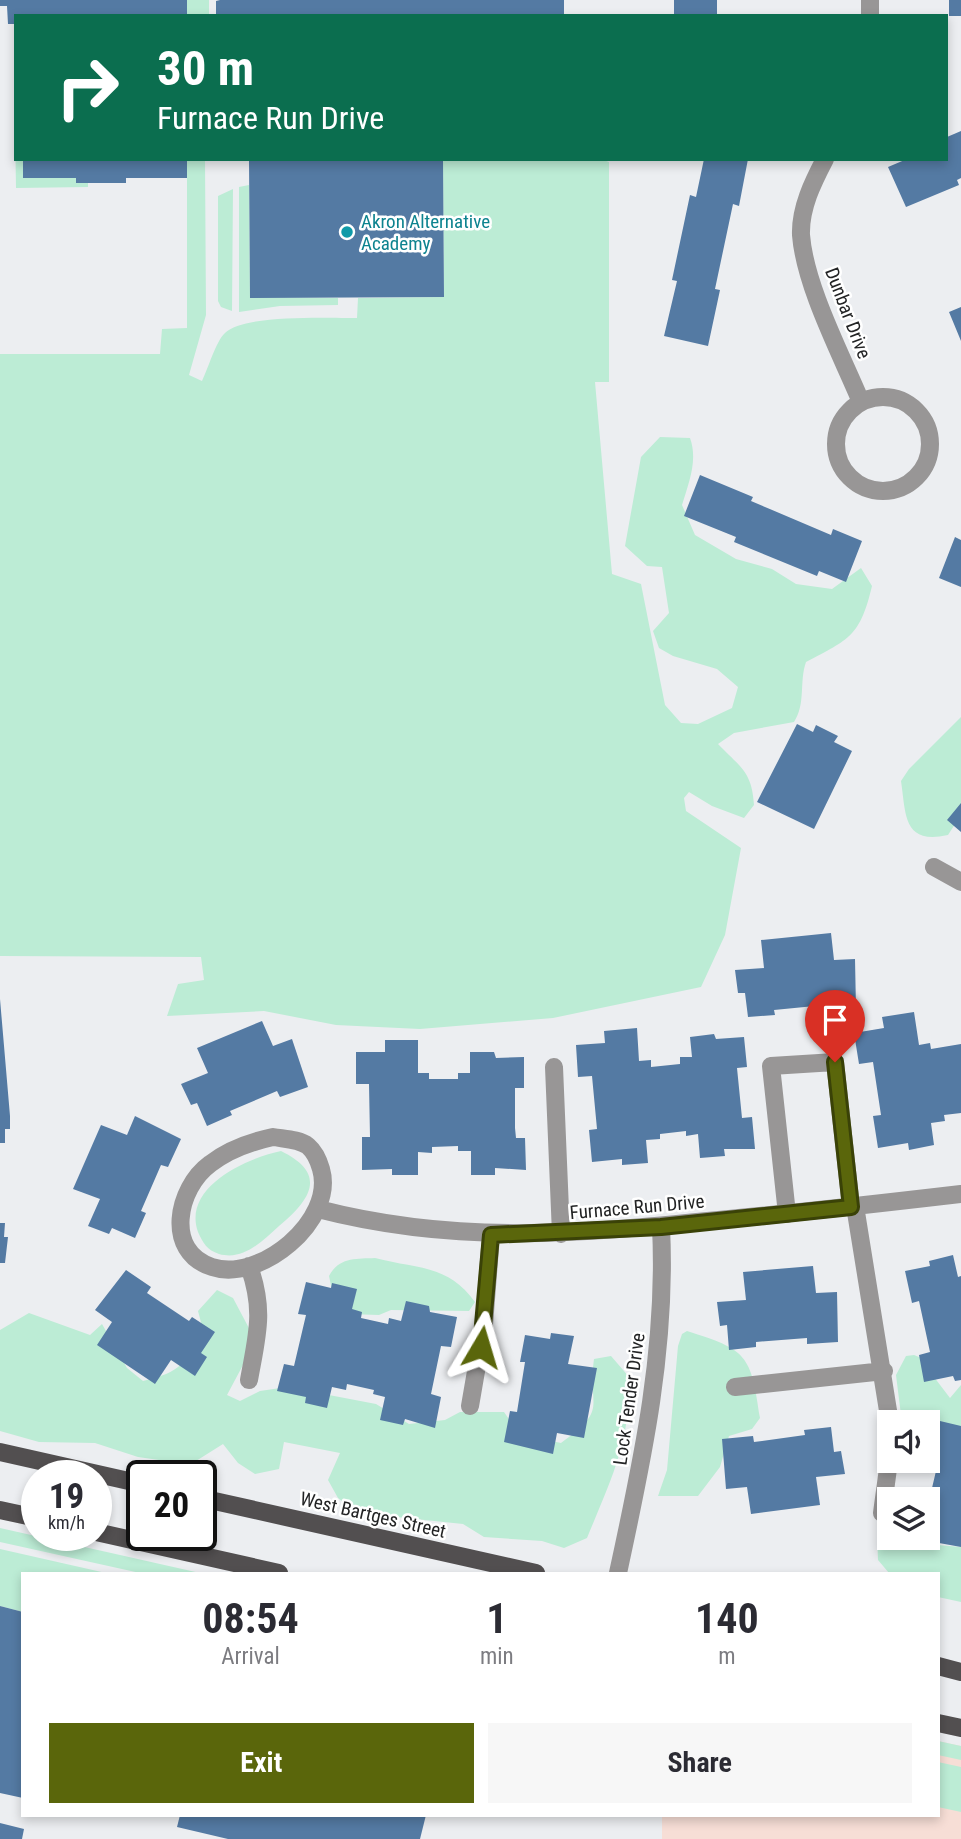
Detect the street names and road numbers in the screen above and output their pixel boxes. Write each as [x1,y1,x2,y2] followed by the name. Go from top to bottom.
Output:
[820,264,876,362] street label: Dunbar Drive
[569,1190,705,1224] street label: Furnace Run Drive
[608,1331,650,1467] street label: Lock Tender Drive
[298,1487,448,1543] street label: West Bartges Street

